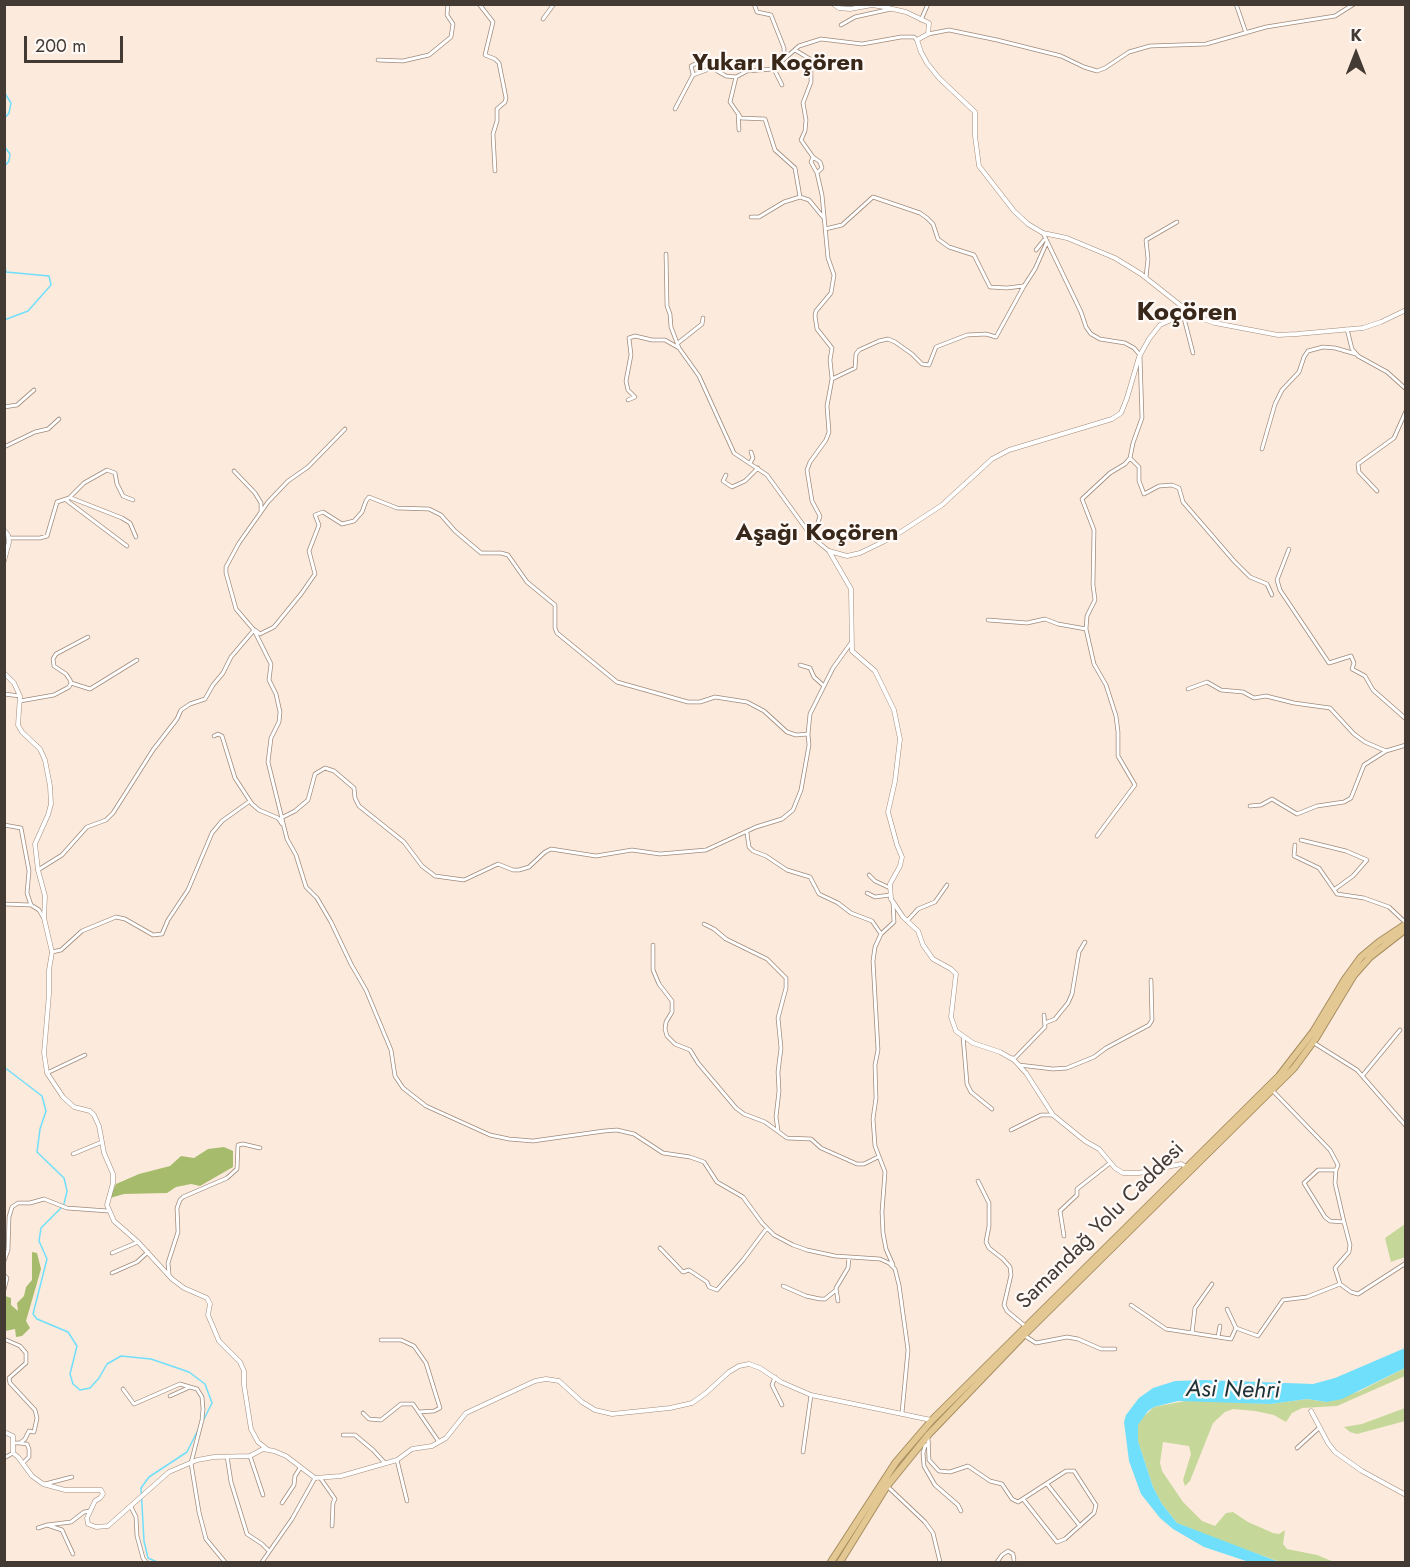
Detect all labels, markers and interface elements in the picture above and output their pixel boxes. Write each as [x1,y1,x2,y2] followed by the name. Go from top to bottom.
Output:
[27,24,126,62] scale bar
[1326,24,1386,84] north arrow
[1350,24,1362,47] text: K
[35,33,86,59] text: 200 m
[692,50,864,78] district label: Yukarı Koçören
[1136,298,1238,330] district label: Koçören
[735,520,899,548] district label: Aşağı Koçören
[1012,1137,1190,1315] street label: Samandağ Yolu Caddesi
[1186,1376,1280,1406] water label: Asi Nehri

